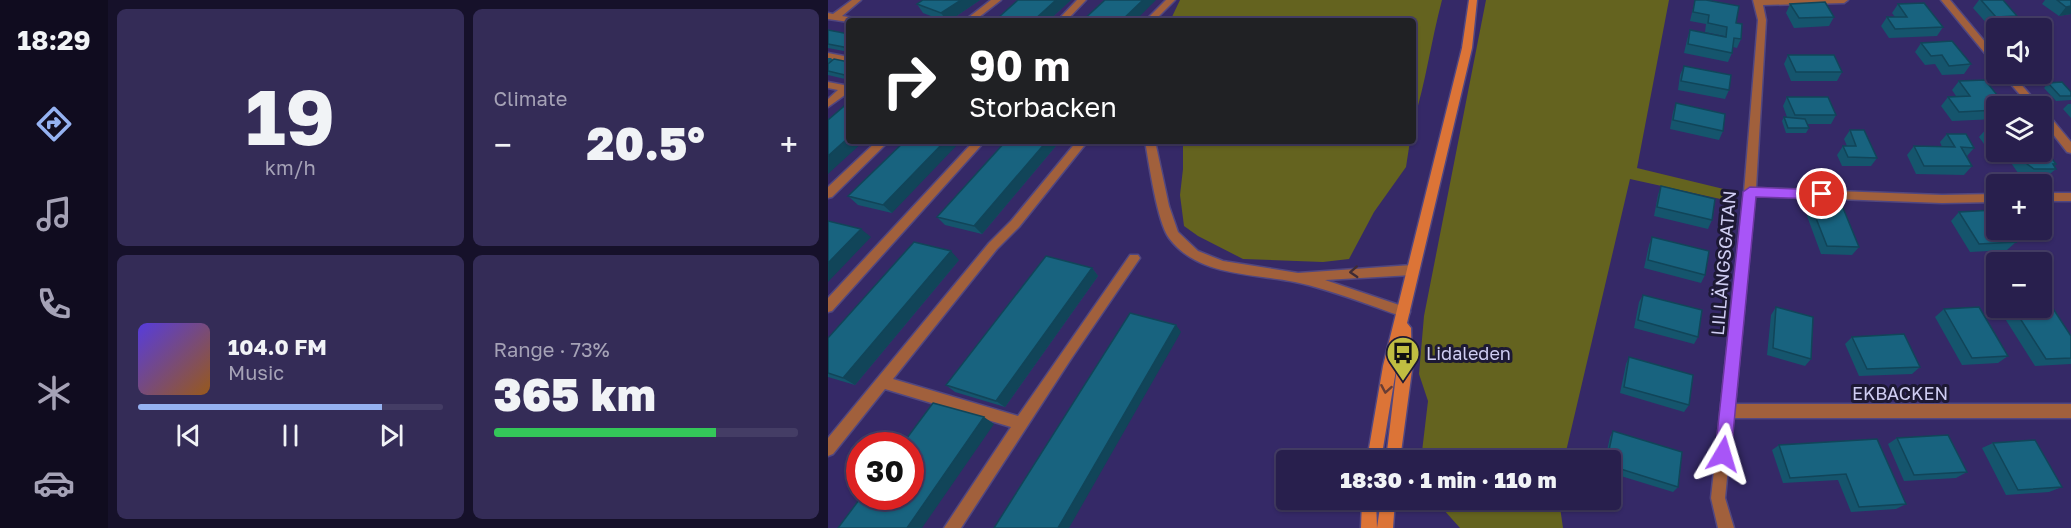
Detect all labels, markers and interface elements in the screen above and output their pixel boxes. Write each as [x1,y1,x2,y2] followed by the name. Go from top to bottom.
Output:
[1986,18,2052,318] map controls
[1986,18,2052,84] button: sound
[17,24,91,56] text: 18:29
[969,40,1070,90] text: 90 m
[870,42,948,120] icon: right
[245,69,335,162] text: 19
[494,86,567,110] text: Climate
[969,91,1117,123] text: Storbacken
[1986,96,2052,162] button: layers
[33,103,75,145] icon: directions
[587,116,705,170] text: 20.5°
[494,125,512,164] text: −
[780,125,798,164] text: +
[265,155,316,179] text: km/h
[1796,168,1847,219] pin
[1986,174,2052,240] button: +
[1805,177,1838,210] icon: arrive
[1706,190,1740,336] street label: LILLÄNGSGATAN
[33,193,75,235] icon: music
[1986,252,2052,318] button: −
[1349,266,1358,279] one-way arrow
[33,283,75,325] icon: phone
[228,333,327,360] text: 104.0 FM
[1385,335,1421,382] bus stop icon: Lidaleden
[494,337,610,361] text: Range · 73%
[1426,342,1511,364] place label: Lidaleden
[228,360,284,384] text: Music
[494,367,656,421] text: 365 km
[33,372,75,414] icon: climate
[1852,382,1948,404] street label: EKBACKEN
[1380,384,1393,394] one-way arrow
[172,419,205,452] icon: previous
[274,419,307,452] icon: pause
[375,419,408,452] icon: next
[1691,422,1755,486] position arrow
[846,432,924,510] speed limit sign: 30
[33,462,75,504] icon: car
[1340,466,1557,493] text: 18:30 · 1 min · 110 m

